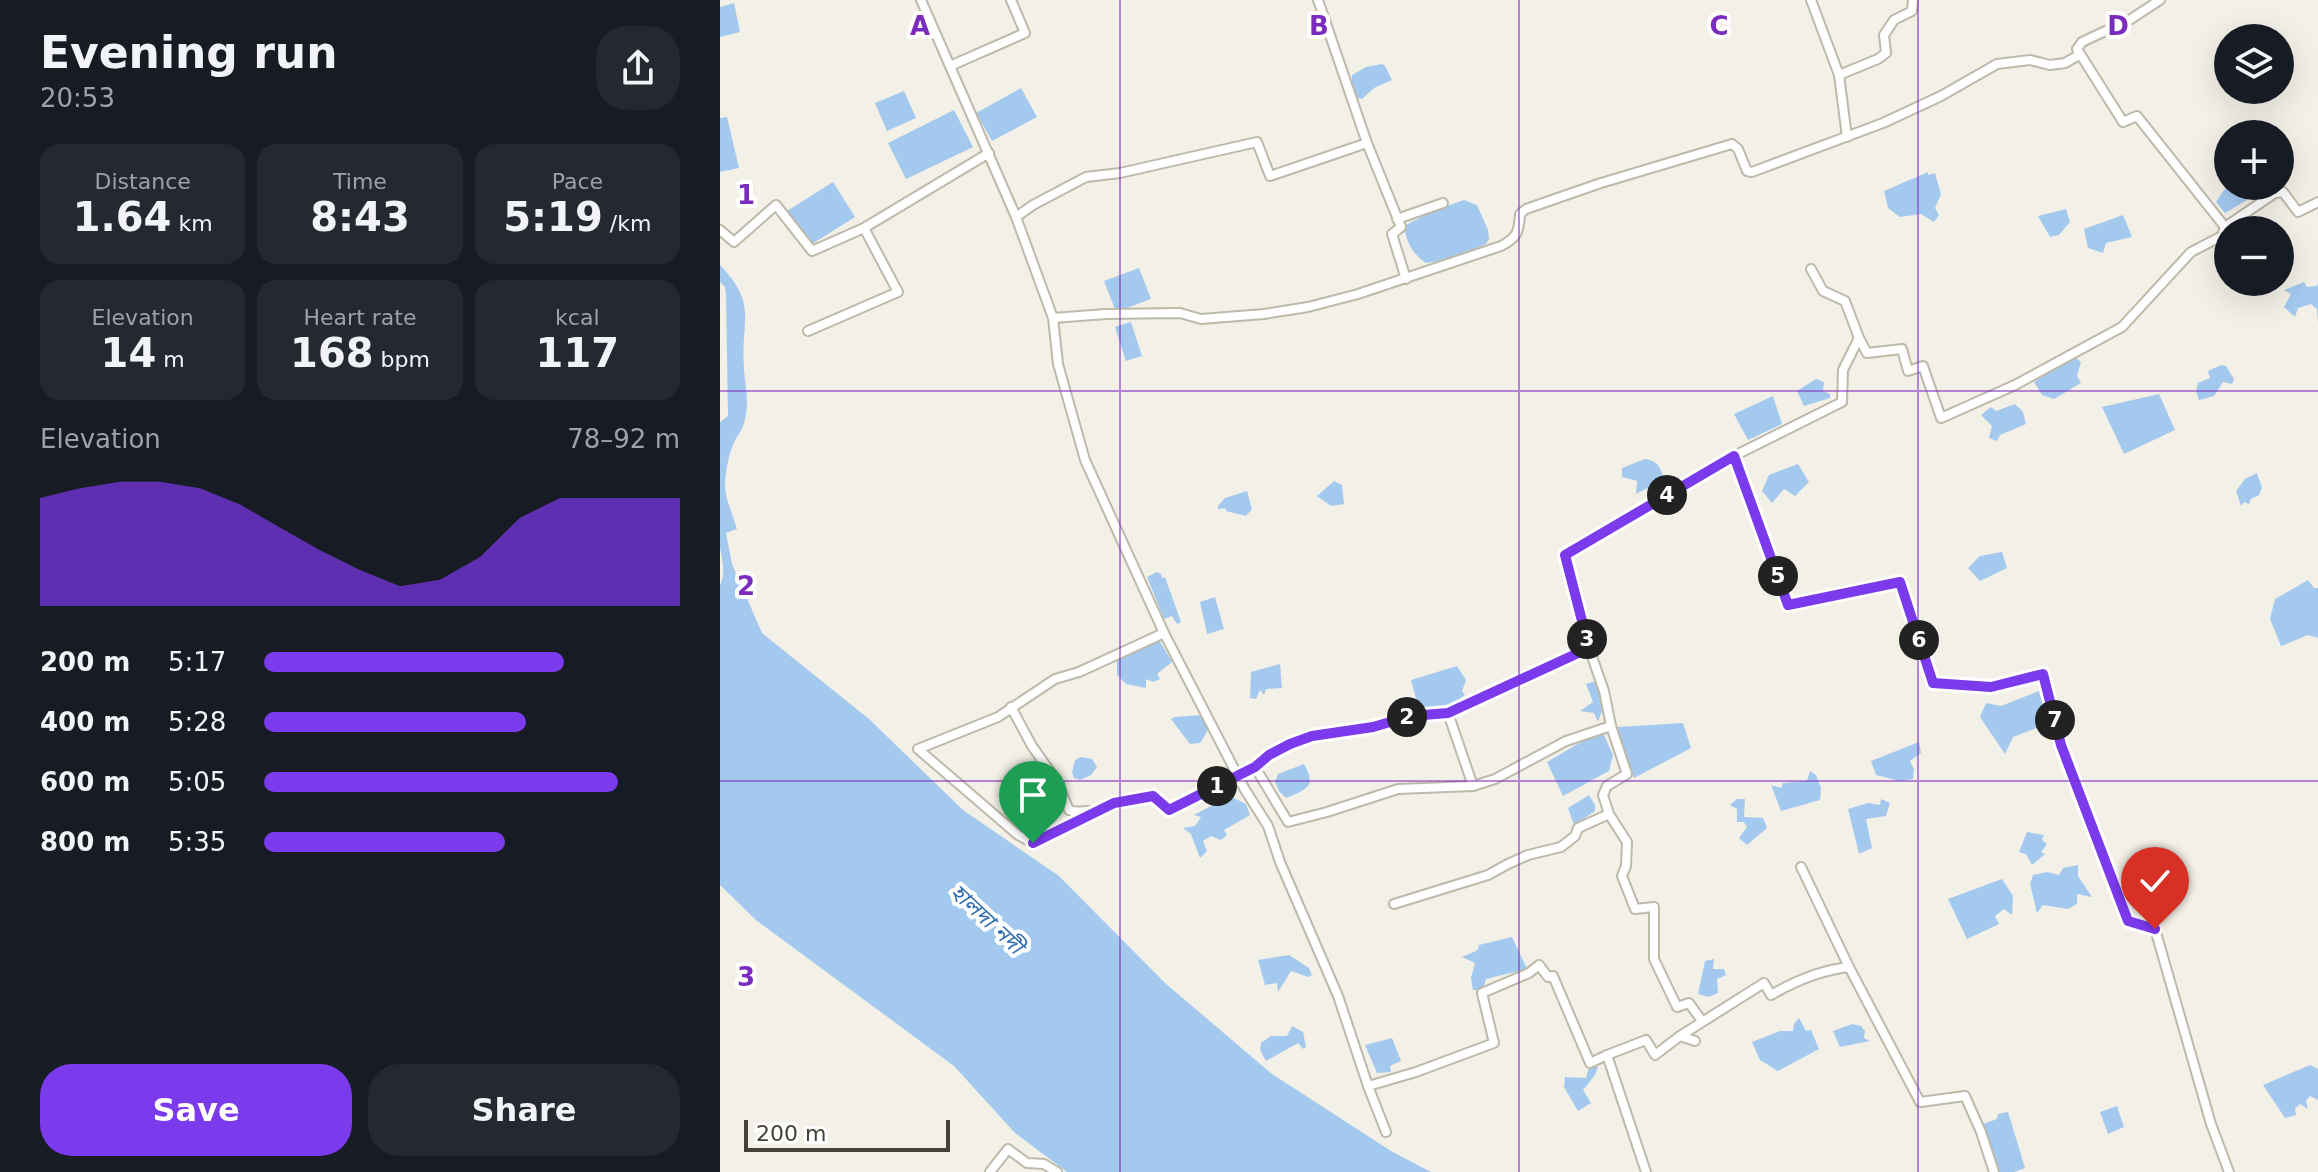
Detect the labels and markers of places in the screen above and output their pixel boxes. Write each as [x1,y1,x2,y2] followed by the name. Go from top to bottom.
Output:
[1647,475,1687,515] pin: 4
[1758,556,1798,596] pin: 5
[1567,619,1607,659] pin: 3
[1899,620,1939,660] pin: 6
[1387,697,1427,737] pin: 2
[2035,700,2075,740] pin: 7
[999,761,1067,843] pin
[1197,766,1237,806] pin: 1
[2121,847,2189,929] pin

